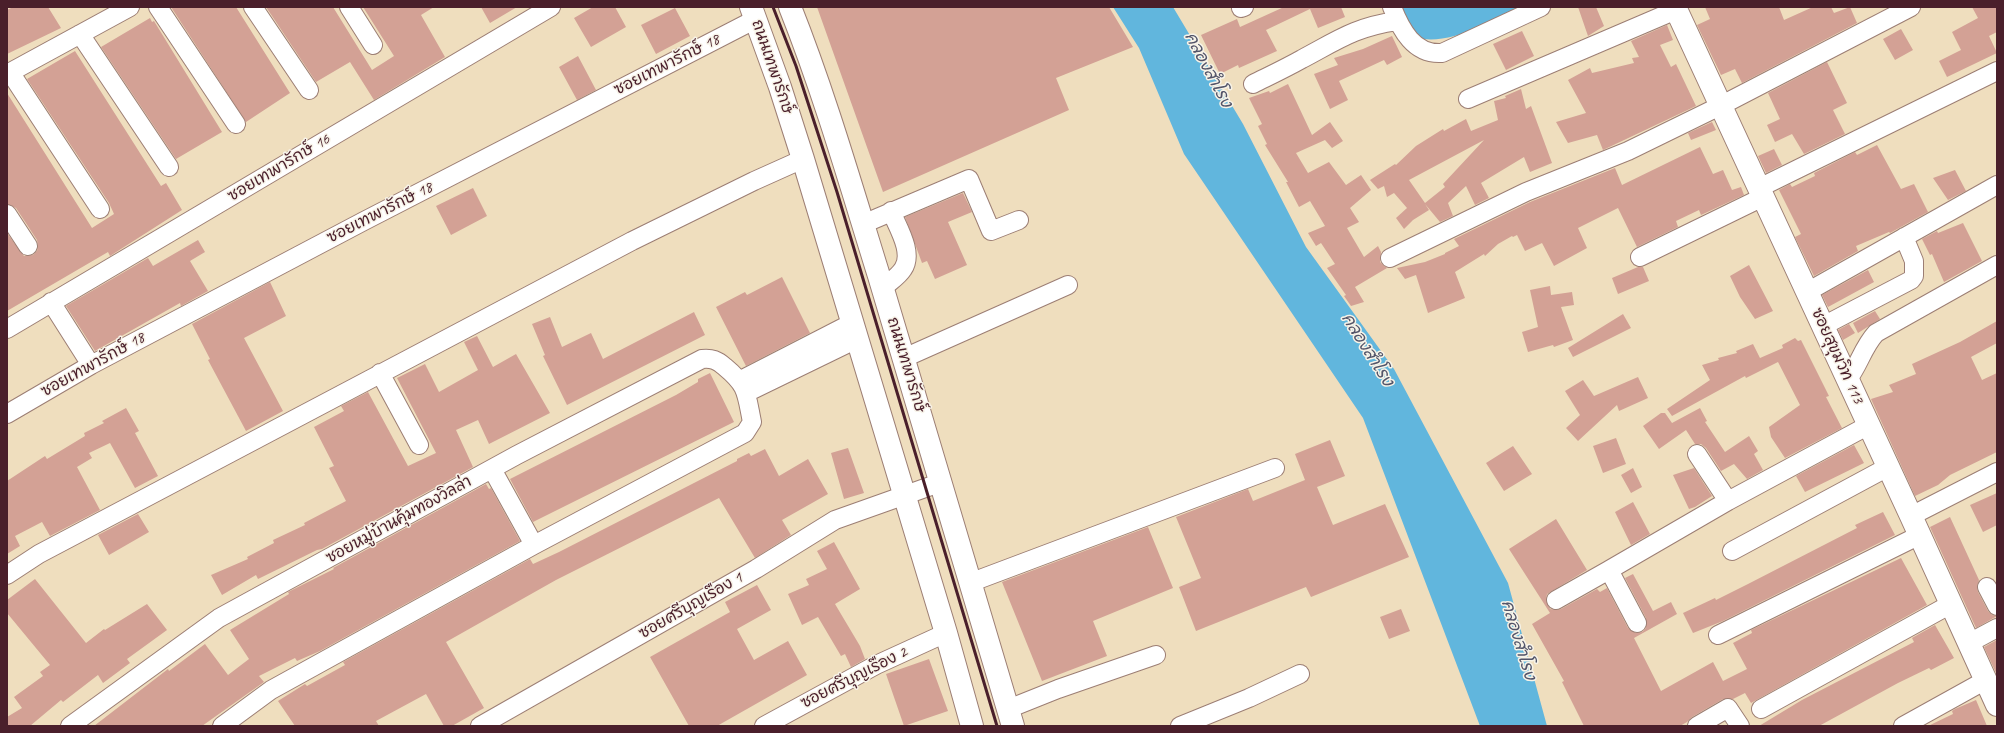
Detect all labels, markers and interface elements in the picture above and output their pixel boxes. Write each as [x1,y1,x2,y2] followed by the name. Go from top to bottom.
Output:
[747,17,797,117] street label: ถนนเทพารักษ์
[1180,29,1236,111] water label: คลองสำโรง
[611,30,723,100] street label: ซอยเทพารักษ์ 18
[224,130,334,206] street label: ซอยเทพารักษ์ 16
[324,178,436,248] street label: ซอยเทพารักษ์ 18
[1806,305,1868,407] street label: ซอยสุขุมวิท 113
[1337,310,1397,390] water label: คลองสำโรง
[882,315,930,415] street label: ถนนเทพารักษ์
[38,329,148,401] street label: ซอยเทพารักษ์ 18
[323,472,475,568] street label: ซอยหมู่บ้านคุ้มทองวิลล่า
[636,569,746,643] street label: ซอยศรีบุญเรือง 1
[1496,598,1540,682] water label: คลองสำโรง
[798,643,910,713] street label: ซอยศรีบุญเรือง 2

